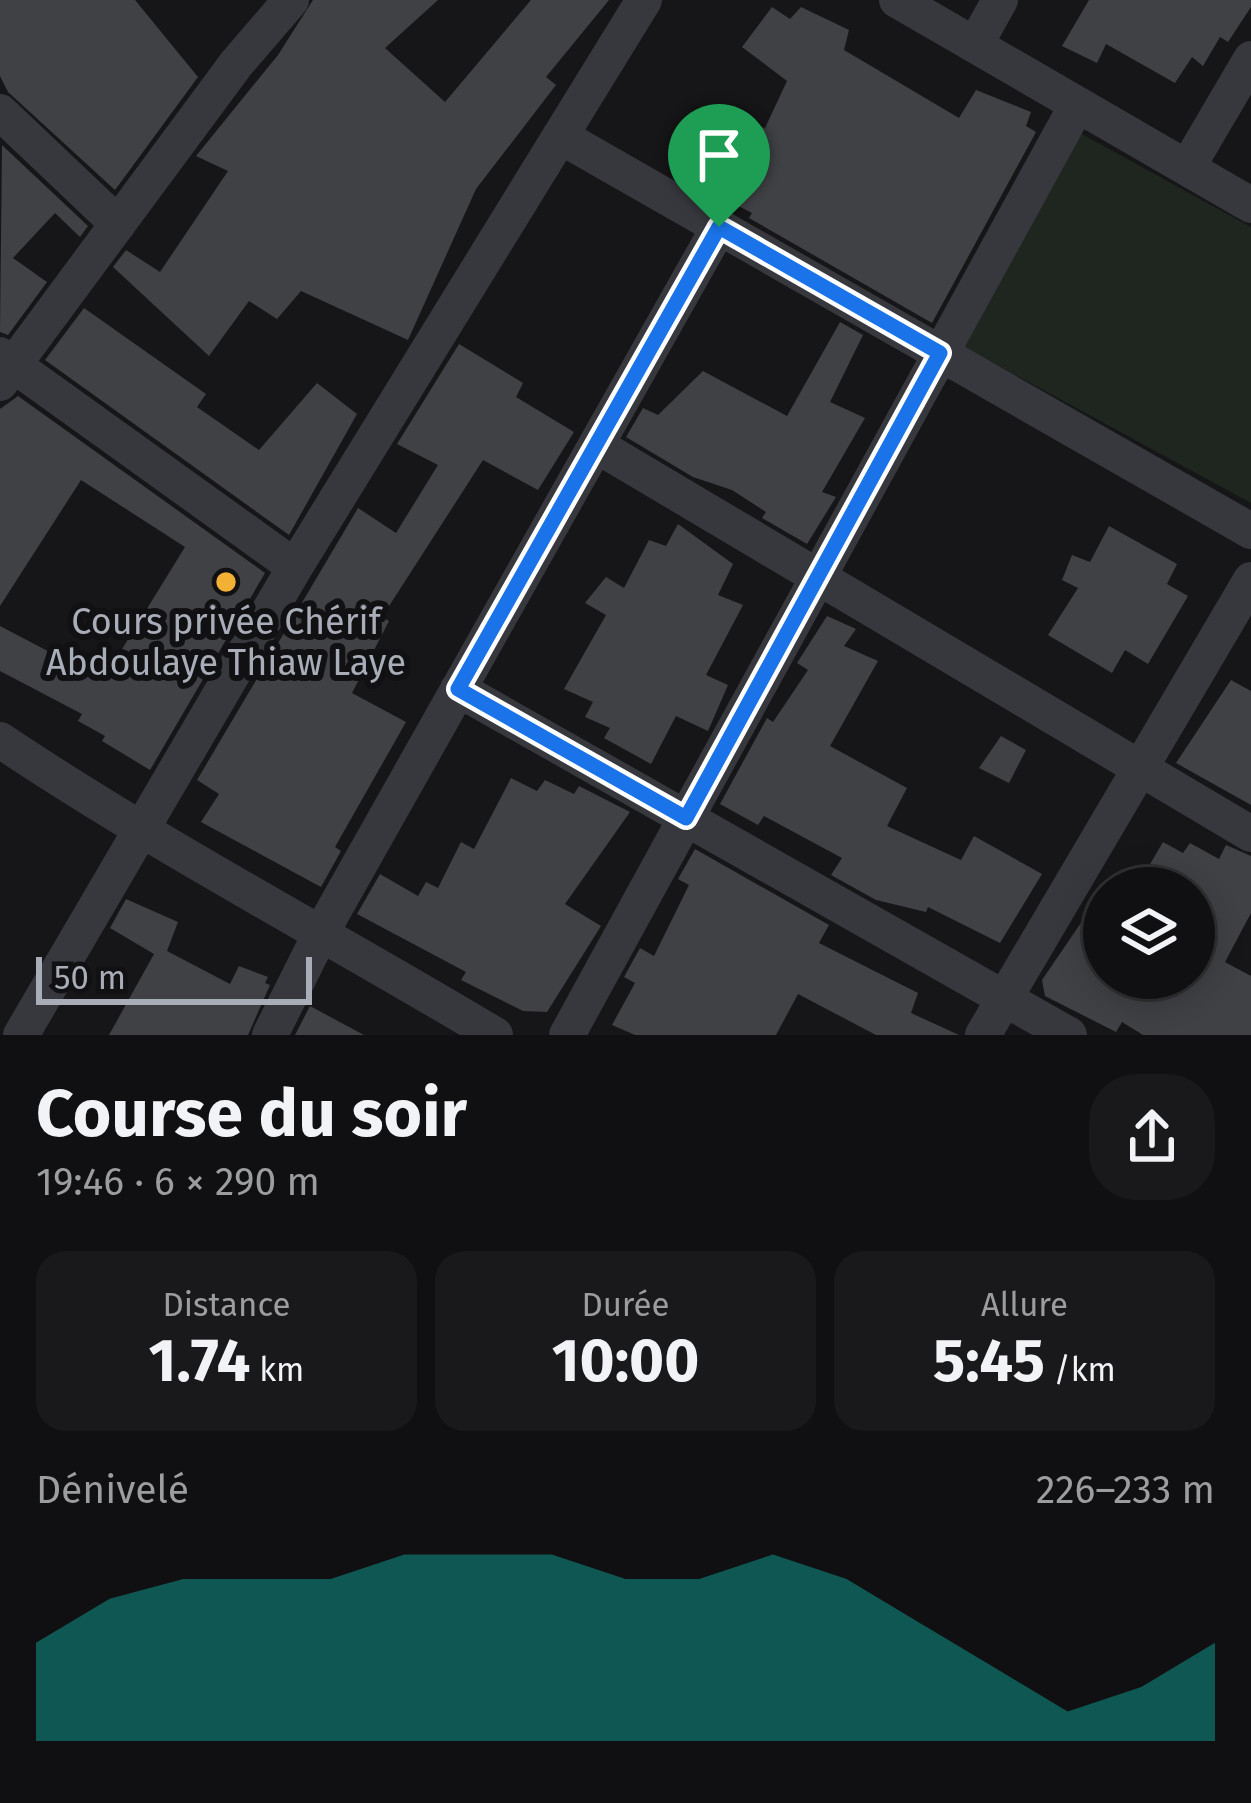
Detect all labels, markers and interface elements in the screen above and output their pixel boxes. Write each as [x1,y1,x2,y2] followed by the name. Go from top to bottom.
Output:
[668,104,770,227] pin
[686,122,752,188] icon: arrive
[213,569,239,595] marker: Cours privée Chérif Abdoulaye Thiaw Laye
[46,600,406,685] place label: Cours privée Chérif Abdoulaye Thiaw Laye
[1083,867,1215,999] map controls
[1083,867,1215,999] button: layers
[36,951,312,1004] scale bar
[54,958,126,998] text: 50 m
[36,1074,467,1153] text: Course du soir
[1089,1074,1215,1200] button: share
[36,1159,320,1205] text: 19:46 · 6 × 290 m
[162,1285,291,1325] text: Distance
[581,1285,670,1325] text: Durée
[981,1285,1068,1325] text: Allure
[149,1325,250,1397] text: 1.74
[552,1325,699,1397] text: 10:00
[933,1325,1045,1397] text: 5:45
[250,1350,304,1390] text: km
[1045,1350,1116,1390] text: /km
[36,1467,189,1513] text: Dénivelé
[1036,1467,1215,1513] text: 226–233 m

